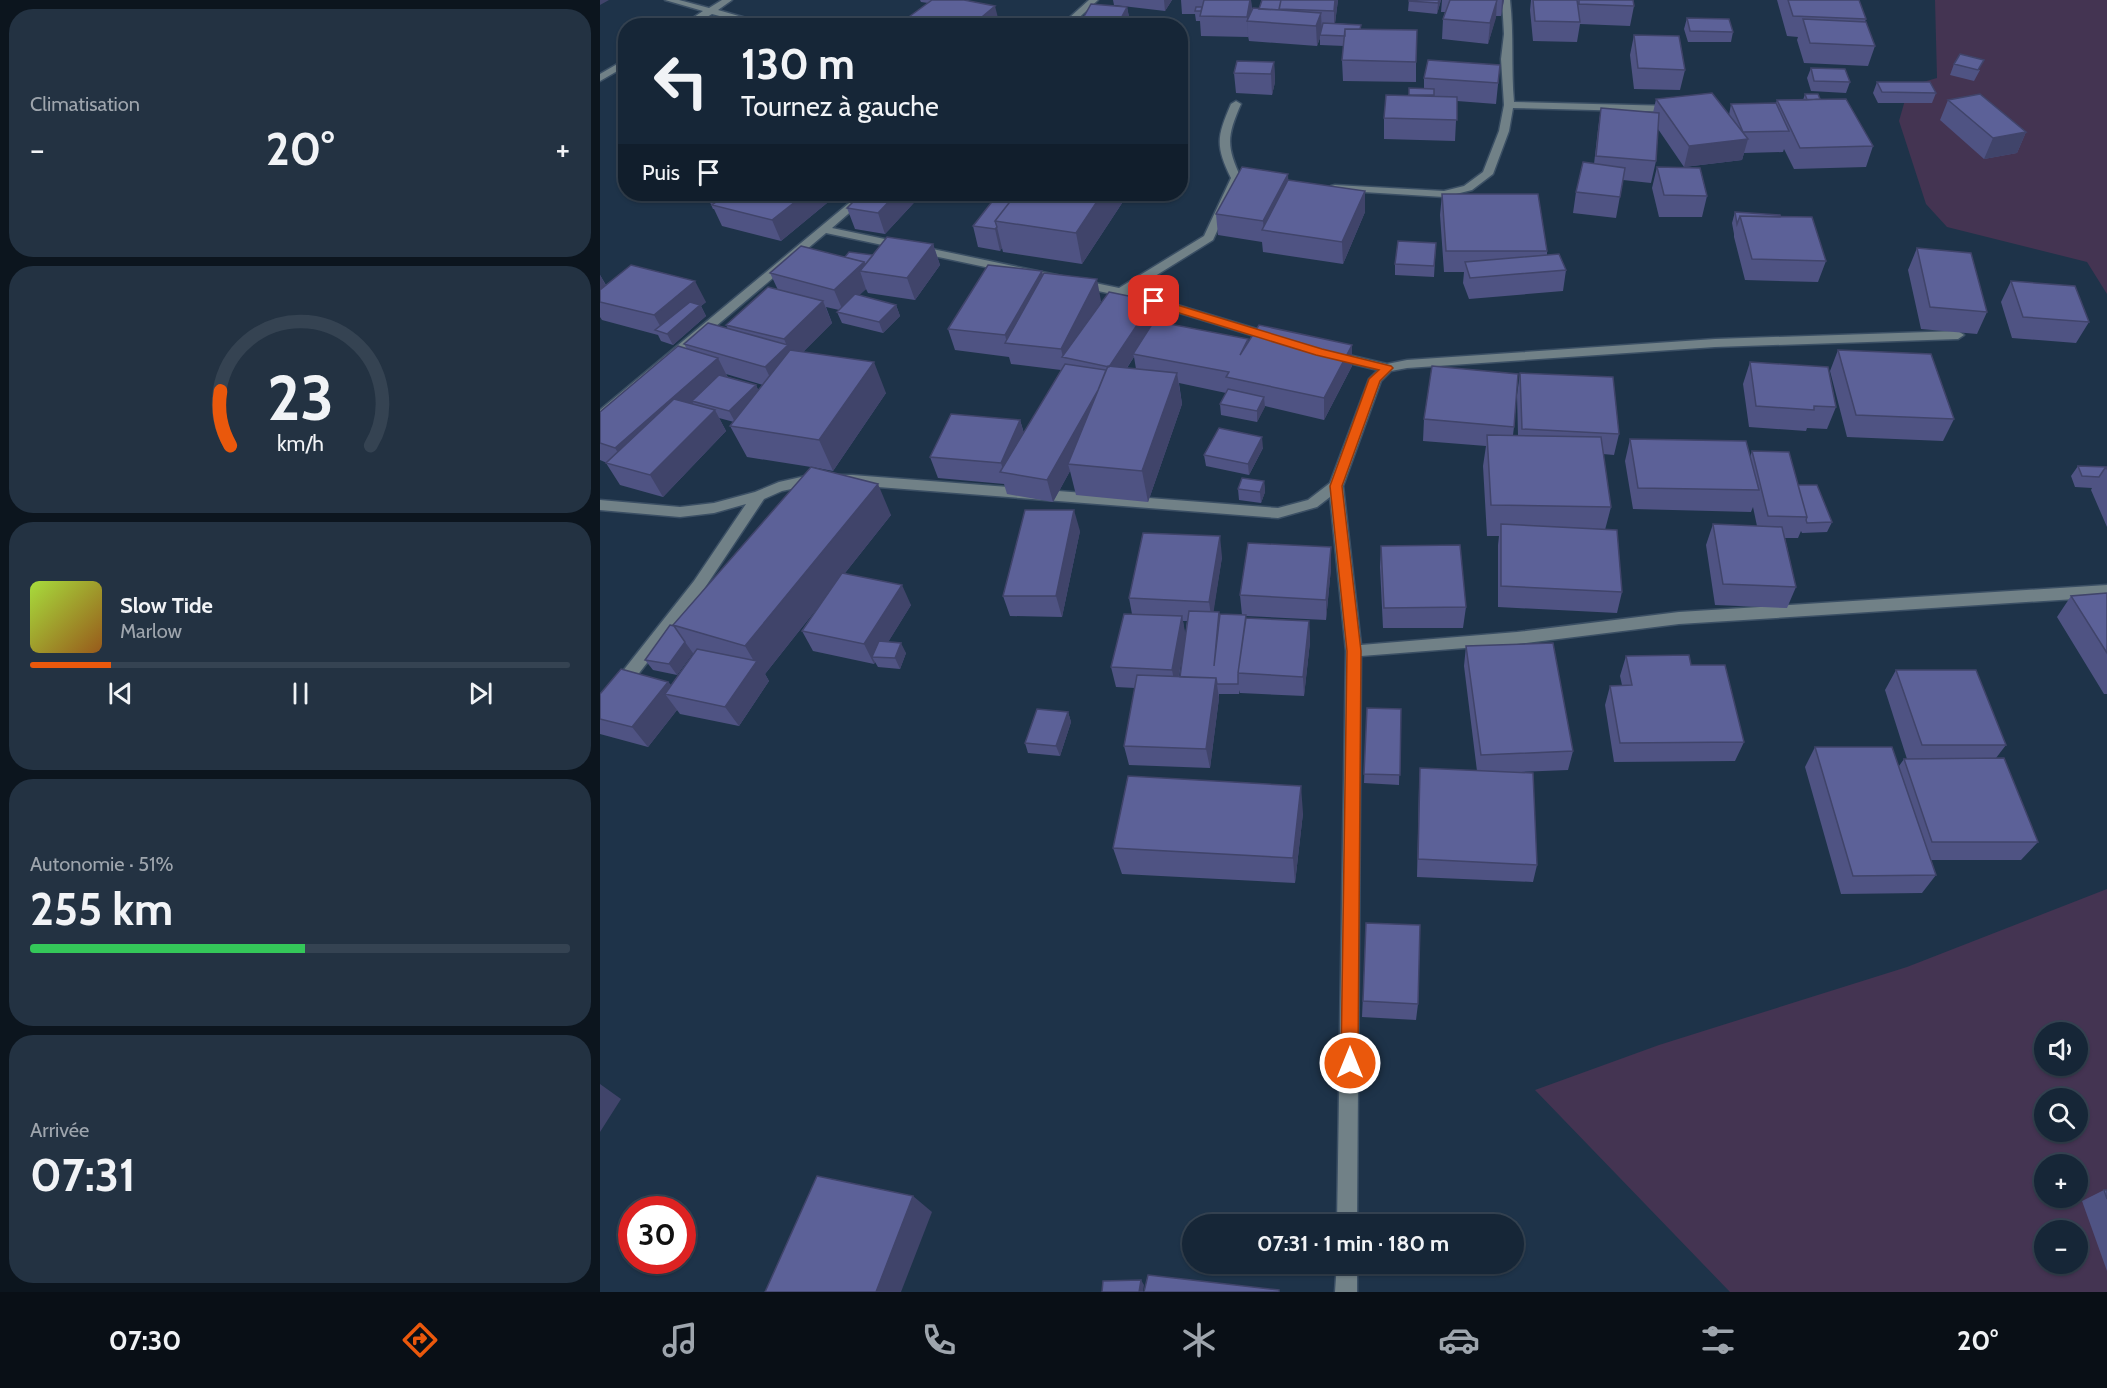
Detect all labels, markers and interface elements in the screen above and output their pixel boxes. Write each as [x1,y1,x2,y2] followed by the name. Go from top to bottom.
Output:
[741,38,855,90] text: 130 m
[642,42,720,120] icon: left
[741,90,939,123] text: Tournez à gauche
[30,92,140,116] text: Climatisation
[266,122,334,176] text: 20°
[30,129,45,169] text: −
[555,129,570,169] text: +
[692,156,725,189] icon: arrive
[642,159,680,186] text: Puis
[1128,275,1179,326] pin
[1137,284,1170,317] icon: arrive
[267,361,333,437] text: 23
[277,431,323,457] text: km/h
[120,592,213,619] text: Slow Tide
[120,619,182,643] text: Marlow
[104,677,137,710] icon: previous
[284,677,317,710] icon: pause
[464,677,497,710] icon: next
[30,852,174,876] text: Autonomie · 51%
[30,882,173,936] text: 255 km
[2034,1022,2088,1274] map controls
[2034,1022,2088,1076] button: sound
[1318,1031,1382,1095] position arrow
[2034,1088,2088,1142] button: search
[30,1118,89,1142] text: Arrivée
[30,1148,136,1202] text: 07:31
[2034,1154,2088,1208] button: +
[618,1196,696,1274] speed limit sign: 30
[2034,1220,2088,1274] button: −
[1257,1230,1449,1257] text: 07:31 · 1 min · 180 m
[399,1319,441,1361] icon: directions
[659,1319,701,1361] icon: music
[918,1319,960,1361] icon: phone
[1178,1319,1220,1361] icon: climate
[1438,1319,1480,1361] icon: car
[1697,1319,1739,1361] icon: filters
[109,1324,181,1357] text: 07:30
[1957,1324,1998,1357] text: 20°

